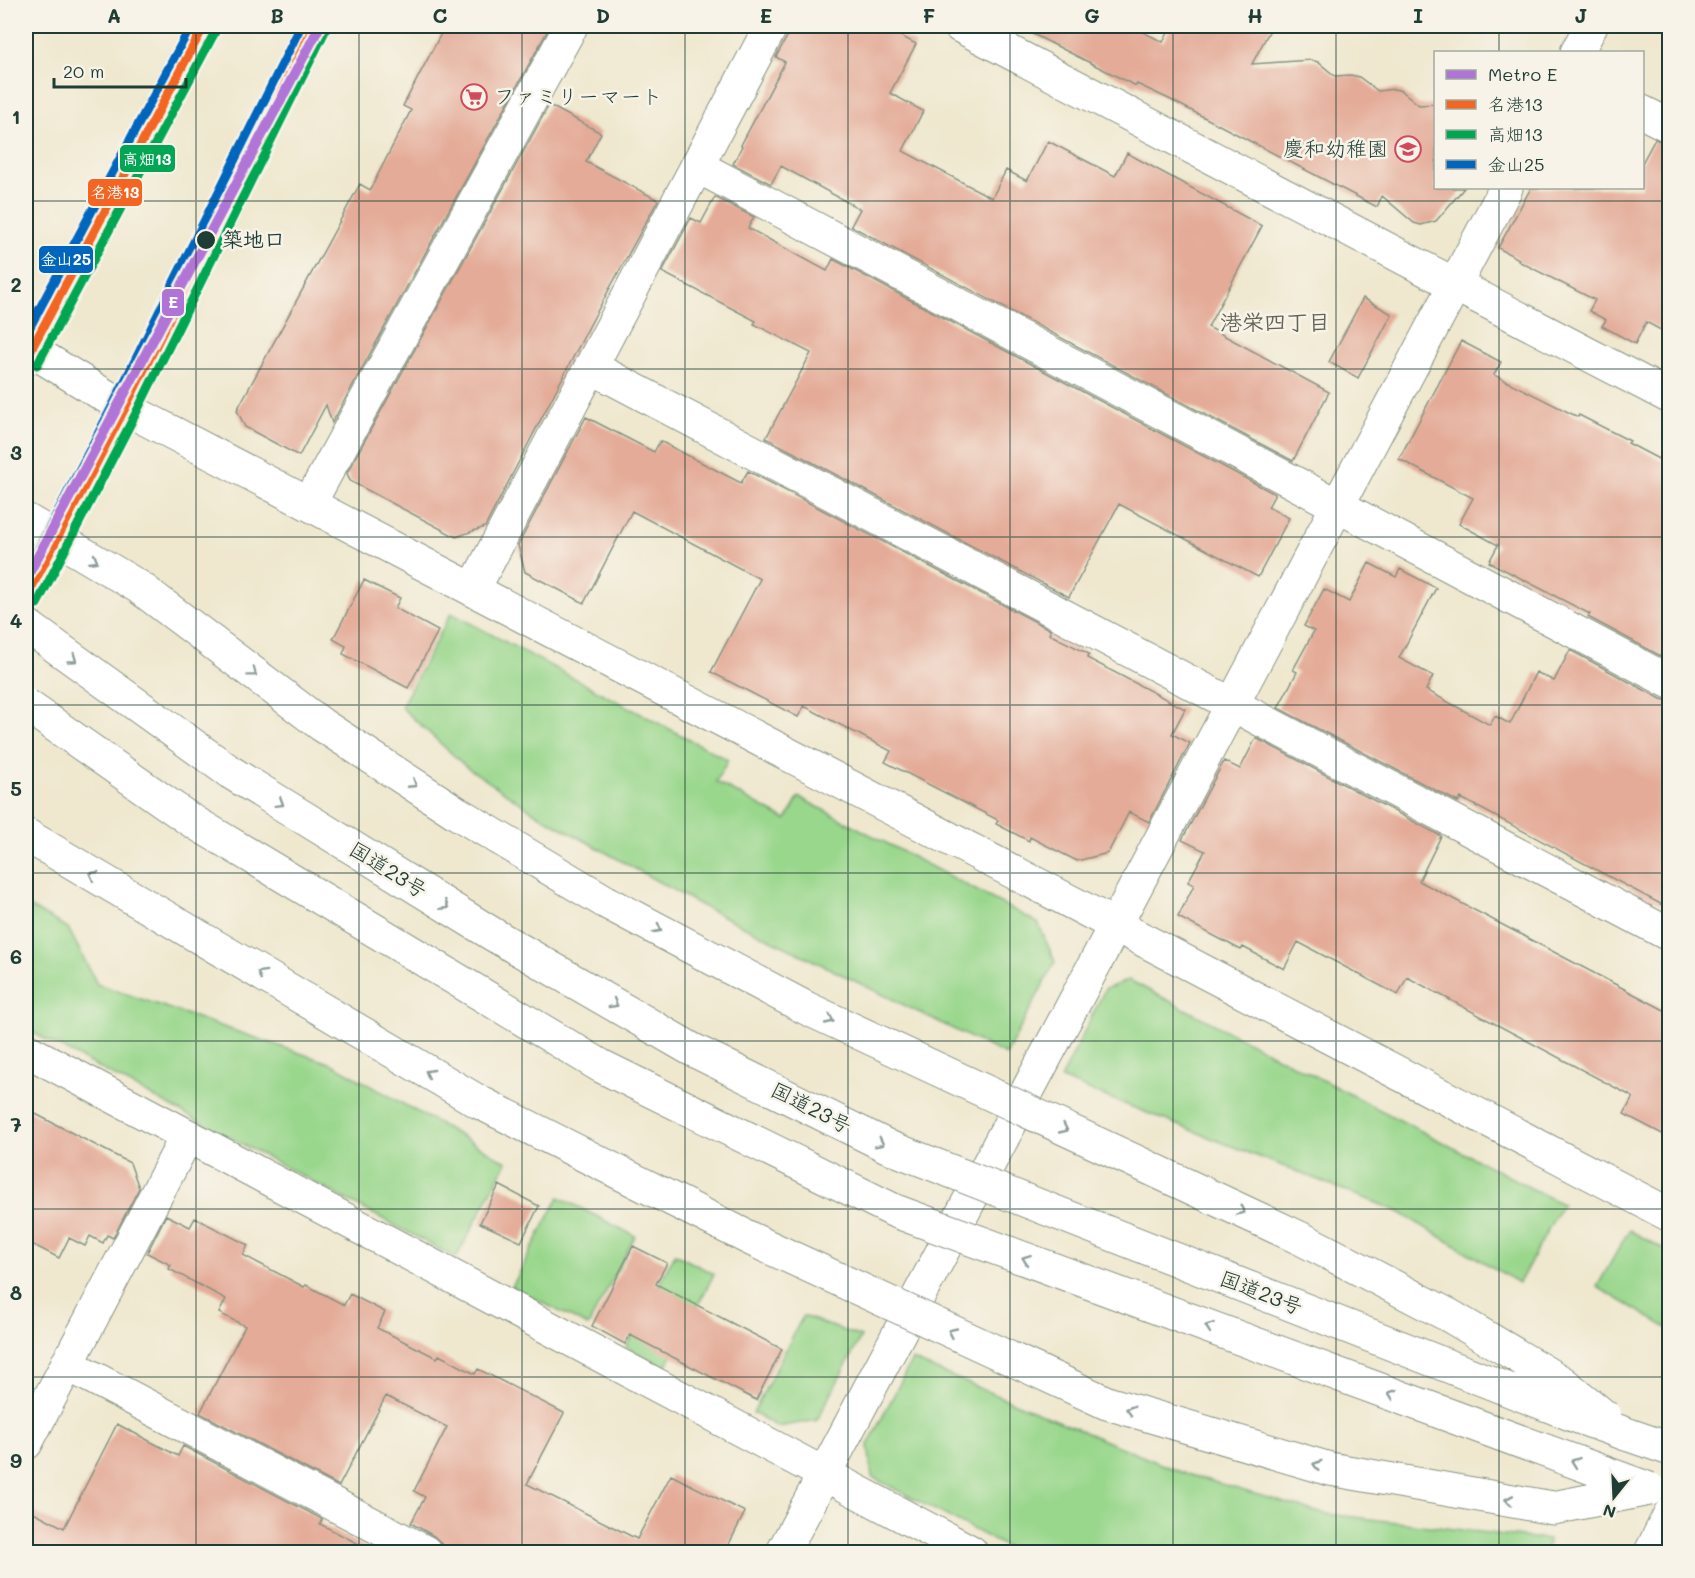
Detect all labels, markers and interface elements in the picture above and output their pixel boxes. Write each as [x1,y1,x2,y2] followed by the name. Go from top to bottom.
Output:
[107,2,121,28] text: A
[270,2,284,28] text: B
[433,2,448,28] text: C
[596,2,610,28] text: D
[760,2,772,28] text: E
[923,2,936,28] text: F
[1084,2,1100,28] text: G
[1247,2,1263,28] text: H
[1413,2,1423,28] text: I
[1574,2,1588,28] text: J
[54,51,186,89] scale bar
[1434,51,1644,189] legend
[63,59,104,83] text: 20 m
[1488,62,1557,86] text: Metro E
[459,82,489,112] supermarket icon: ファミリーマート
[494,82,662,109] place label: ファミリーマート
[1488,92,1543,116] text: 名港13
[12,103,20,129] text: 1
[1488,122,1543,146] text: 高畑13
[1283,134,1388,161] place label: 慶和幼稚園
[1393,134,1423,164] school or university icon: 慶和幼稚園
[119,144,176,173] line badge: 高畑13
[123,148,172,169] text: 高畑13
[1488,152,1545,176] text: 金山25
[87,178,143,207] line badge: 名港13
[91,181,140,202] text: 名港13
[222,225,285,252] place label: 築地口
[195,229,217,251] marker: 築地口
[38,245,94,274] line badge: 金山25
[41,248,91,269] text: 金山25
[10,271,22,297] text: 2
[161,288,185,317] line badge: E
[168,291,178,312] text: E
[1220,307,1330,336] district label: 港栄四丁目
[10,439,22,465] text: 3
[88,553,98,565] one-way arrow
[10,607,23,633] text: 4
[66,652,77,663] one-way arrow
[246,666,257,677] one-way arrow
[10,775,22,801] text: 5
[406,777,417,788] one-way arrow
[273,796,284,807] one-way arrow
[345,834,433,903] street label: 国道23号
[89,871,99,882] one-way arrow
[439,898,449,910] one-way arrow
[652,922,662,933] one-way arrow
[10,943,22,969] text: 6
[257,969,267,981] one-way arrow
[608,997,618,1008] one-way arrow
[824,1013,835,1025] one-way arrow
[425,1068,435,1080] one-way arrow
[767,1075,857,1138] street label: 国道23号
[10,1111,22,1137] text: 7
[1058,1121,1069,1133] one-way arrow
[873,1135,884,1147] one-way arrow
[1235,1203,1246,1215] one-way arrow
[1021,1254,1032,1267] one-way arrow
[1216,1263,1307,1320] street label: 国道23号
[10,1279,22,1305] text: 8
[1204,1322,1215,1334] one-way arrow
[947,1327,958,1339] one-way arrow
[1387,1389,1398,1402] one-way arrow
[1125,1405,1136,1417] one-way arrow
[10,1447,22,1473] text: 9
[1570,1456,1581,1469] one-way arrow
[1312,1460,1323,1472] one-way arrow
[1584,1467,1644,1527] north arrow
[1504,1494,1514,1507] one-way arrow
[1600,1500,1618,1524] text: N

